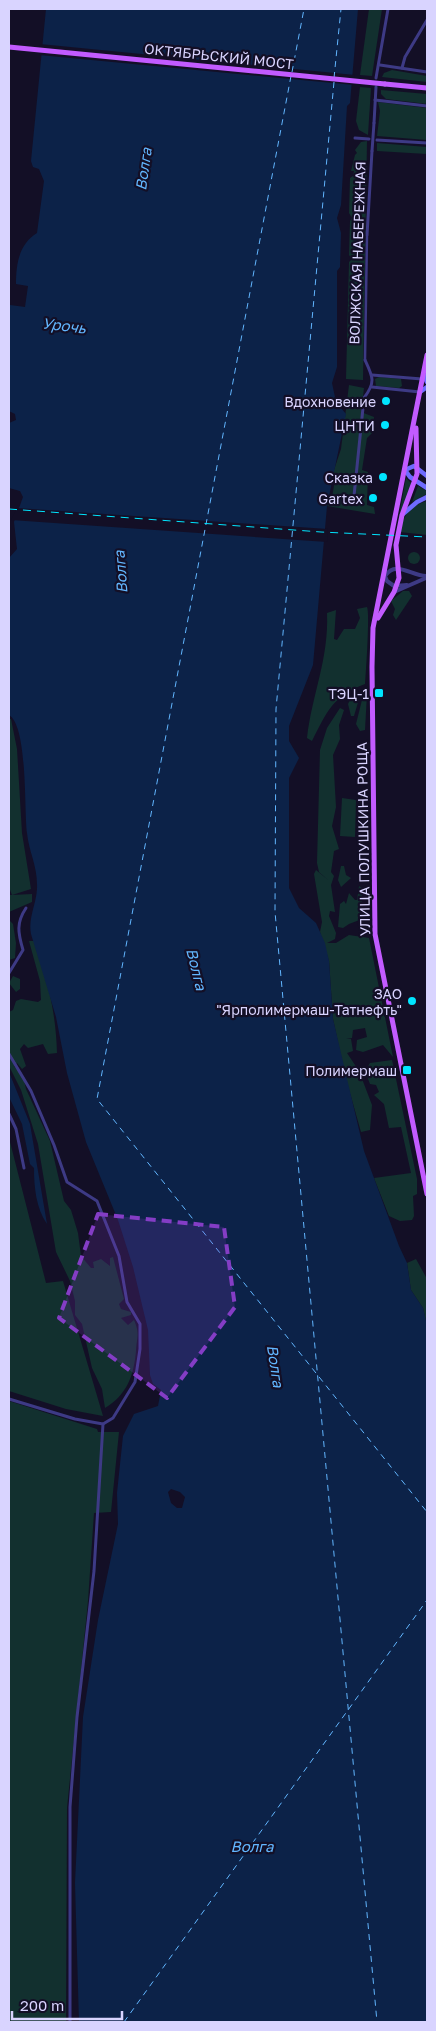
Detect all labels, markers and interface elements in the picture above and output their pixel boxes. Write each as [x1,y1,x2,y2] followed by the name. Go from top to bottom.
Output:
[143,40,295,72] street label: ОКТЯБРЬСКИЙ МОСТ
[131,146,155,191] water label: Волга
[345,161,369,345] street label: ВОЛЖСКАЯ НАБЕРЕЖНАЯ
[41,313,88,337] water label: Урочь
[284,393,376,410] place label: Вдохновение
[380,395,392,407] marker: Вдохновение
[334,417,375,434] place label: ЦНТИ
[379,419,391,431] marker: ЦНТИ
[324,469,373,486] place label: Сказка
[377,471,389,483] marker: Сказка
[318,490,363,507] place label: Gartex
[367,492,379,504] marker: Gartex
[109,550,130,594] water label: Волга
[328,685,369,702] place label: ТЭЦ-1
[373,687,385,699] marker: ТЭЦ-1
[353,741,373,936] street label: УЛИЦА ПОЛУШКИНА РОЩА
[183,946,211,992] water label: Волга
[216,985,402,1018] place label: ЗАО "Ярполимермаш-Татнефть"
[406,995,418,1007] marker: ЗАО "Ярполимермаш-Татнефть"
[305,1062,397,1079] place label: Полимермаш
[401,1064,413,1076] marker: Полимермаш
[264,1343,288,1389] water label: Волга
[231,1837,274,1855] water label: Волга
[12,1988,122,2020] scale bar
[20,1996,64,2014] text: 200 m

